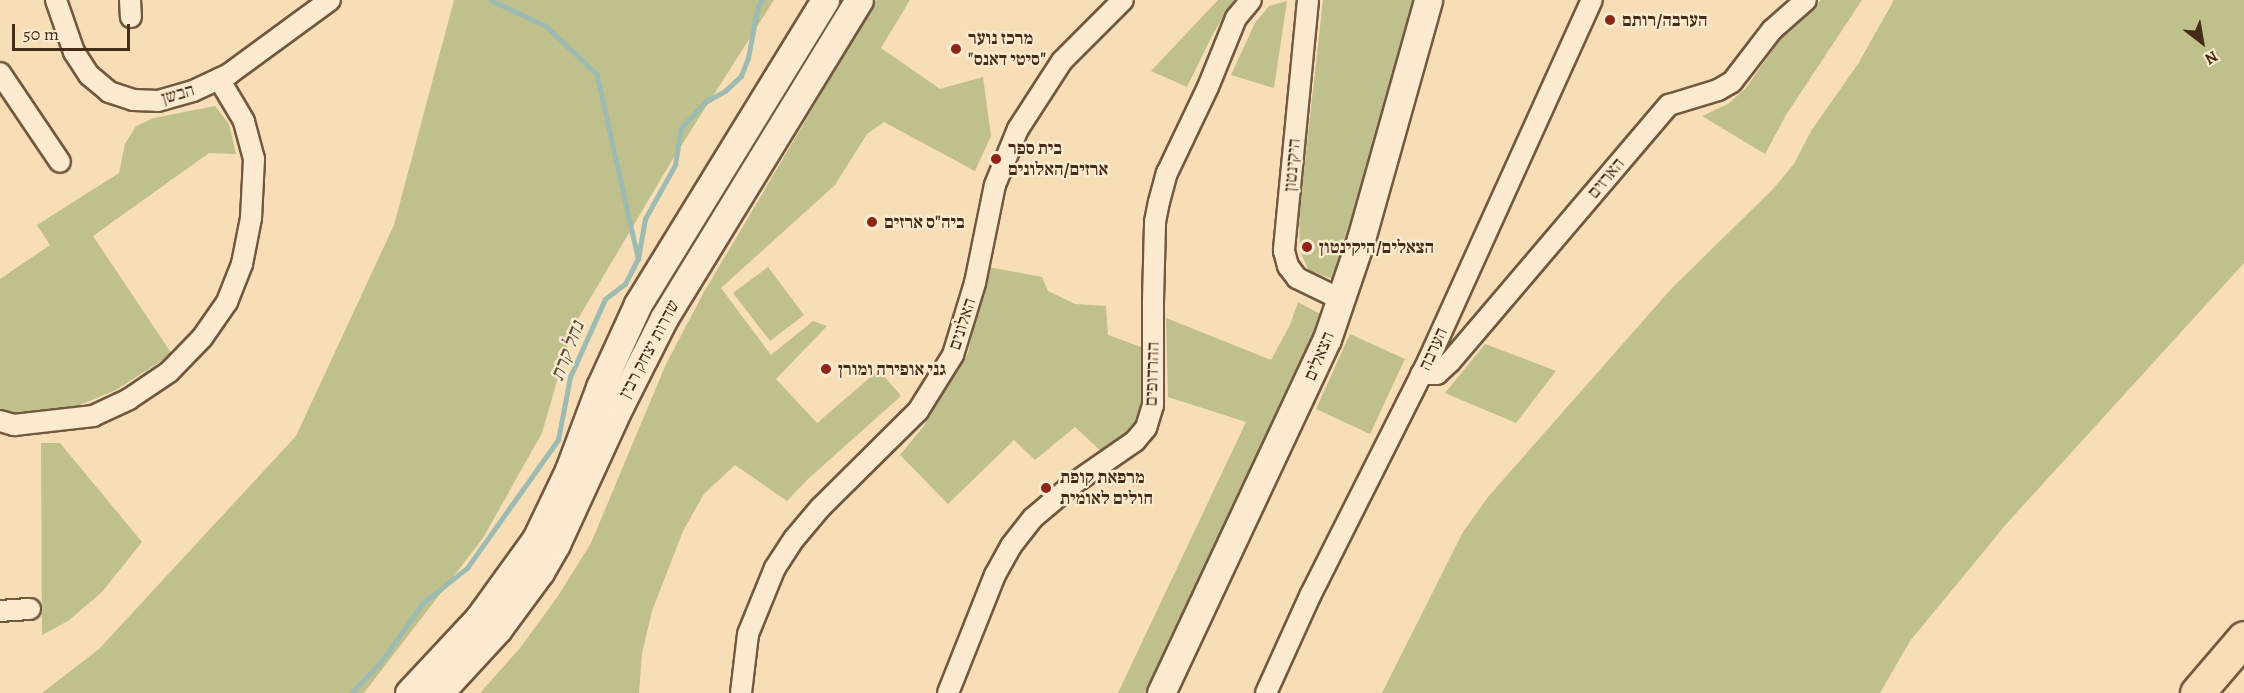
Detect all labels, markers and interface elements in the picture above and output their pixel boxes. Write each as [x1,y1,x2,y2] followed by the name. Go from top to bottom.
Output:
[1622,9,1708,31] place label: הערבה/רותם
[15,12,134,50] scale bar
[2172,12,2232,72] north arrow
[1603,13,1617,27] marker: הערבה/רותם
[23,22,59,46] text: 50 m
[968,28,1046,70] place label: מרכז נוער "סיטי דאנס"
[949,42,963,56] marker: מרכז נוער "סיטי דאנס"
[2201,45,2222,70] text: N
[159,79,197,109] street label: הבשן
[1008,138,1108,180] place label: בית ספר ארזים/האלונים
[1279,138,1305,192] street label: היקינטון
[989,152,1003,166] marker: בית ספר ארזים/האלונים
[1583,153,1629,203] street label: הארזים
[884,211,965,233] place label: ביה"ס ארזים
[865,215,879,229] marker: ביה"ס ארזים
[1319,236,1434,258] place label: הצאלים/היקינטון
[1300,240,1314,254] marker: הצאלים/היקינטון
[944,295,980,353] street label: האלונים
[614,296,684,402] street label: שדרות יצחק רבין
[545,318,589,384] water label: נחל קרת
[1414,324,1452,374] street label: הערבה
[1299,328,1339,384] street label: הצאלים
[1140,341,1164,407] street label: ההרדופים
[838,358,946,380] place label: גני אופירה ומורן
[819,362,833,376] marker: גני אופירה ומורן
[1060,467,1153,510] place label: מרפאת קופת חולים לאומית
[1037,479,1055,497] marker: מרפאת קופת חולים לאומית

